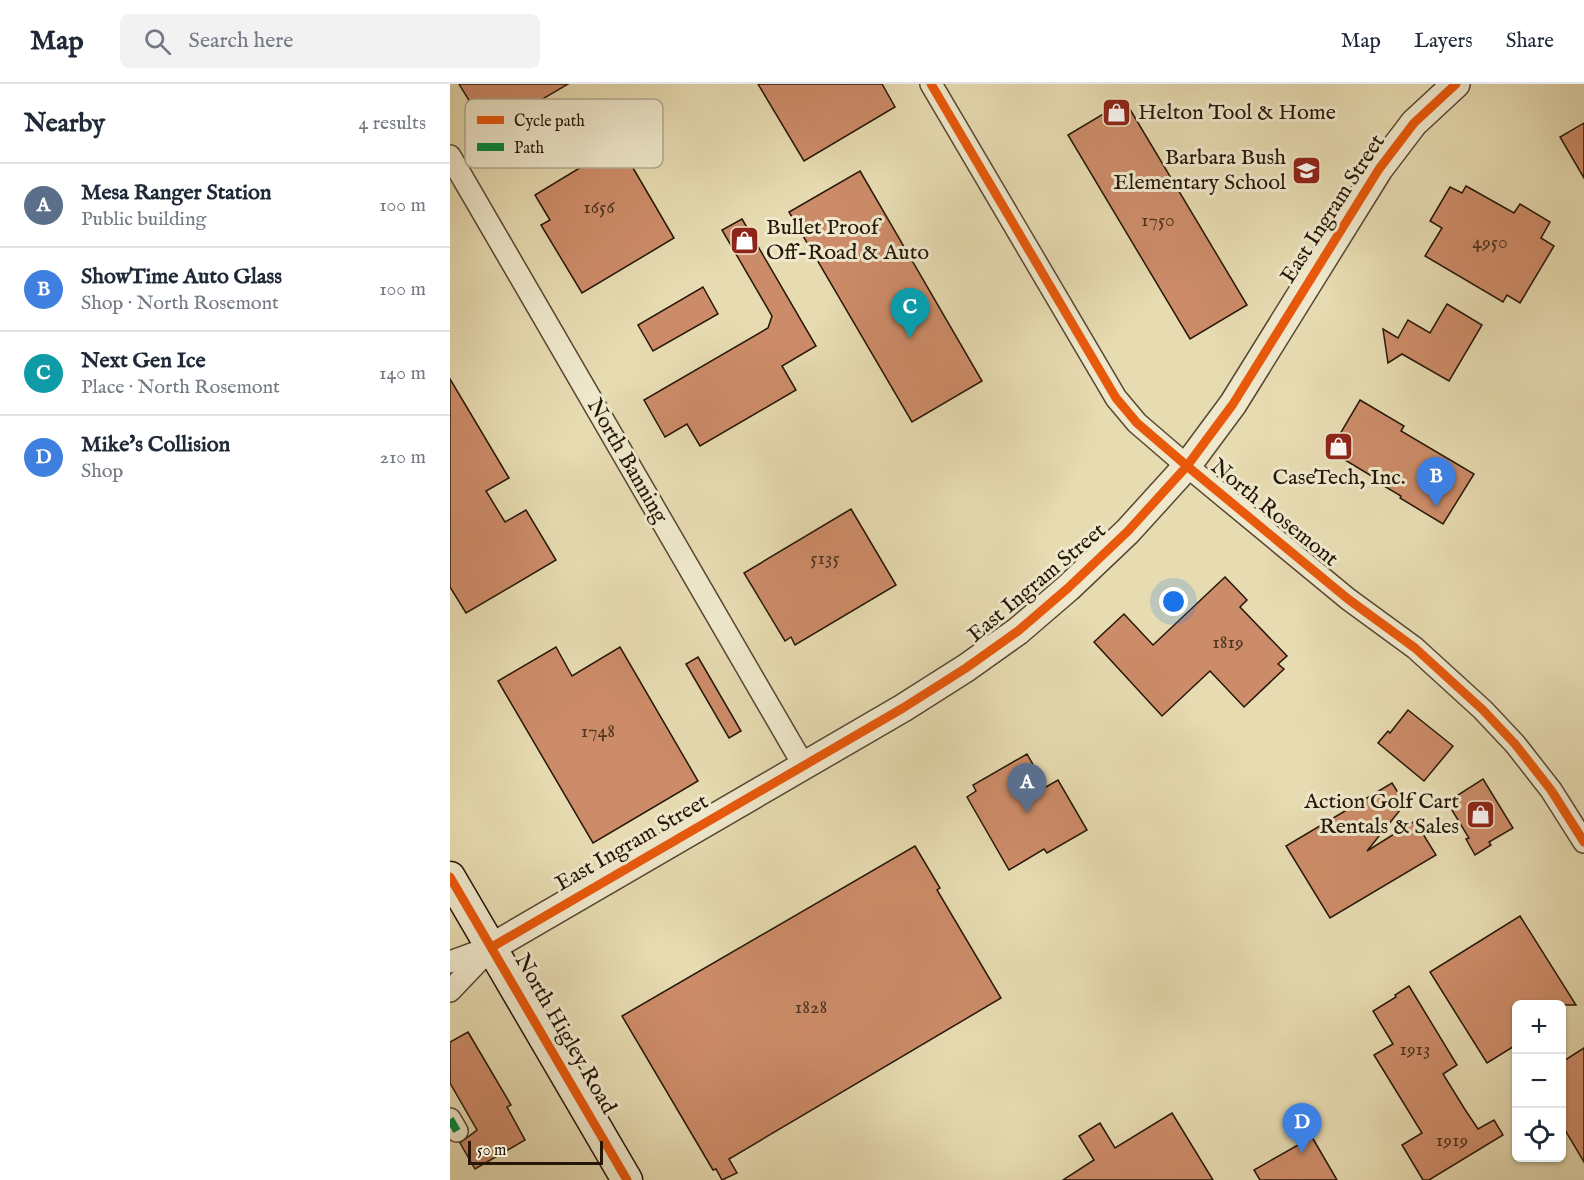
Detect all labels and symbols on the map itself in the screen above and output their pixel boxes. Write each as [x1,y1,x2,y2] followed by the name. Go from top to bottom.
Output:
[1101,97,1133,129] shop icon: Helton Tool & Home
[465,99,663,168] legend
[1138,99,1336,127] place label: Helton Tool & Home
[514,112,585,132] text: Cycle path
[1274,129,1392,289] street label: East Ingram Street
[514,139,545,159] text: Path
[1113,144,1286,197] place label: Barbara Bush Elementary School
[1291,155,1323,187] school or university icon: Barbara Bush Elementary School
[583,195,615,220] house number: 1656
[1141,208,1175,233] house number: 1750
[766,214,929,267] place label: Bullet Proof Off-Road & Auto
[729,225,761,257] shop icon: Bullet Proof Off-Road & Auto
[1472,230,1508,255] house number: 4950
[890,288,930,338] pin: C
[580,394,675,529] street label: North Banning
[1323,430,1355,462] shop icon: CaseTech, Inc.
[1204,453,1344,573] street label: North Rosemont
[1416,458,1456,507] pin: B
[1273,464,1406,492] place label: CaseTech, Inc.
[962,517,1112,649] street label: East Ingram Street
[810,546,840,571] house number: 5135
[1159,587,1188,616] your location
[1212,630,1244,655] house number: 1819
[581,719,615,744] house number: 1748
[1008,764,1046,813] pin: A
[551,788,714,898] street label: East Ingram Street
[1303,788,1459,841] place label: Action Golf Cart Rentals & Sales
[1464,799,1496,831] shop icon: Action Golf Cart Rentals & Sales
[508,949,622,1119] street label: North Higley Road
[795,995,827,1020] house number: 1828
[1399,1037,1431,1062] house number: 1913
[1282,1104,1322,1153] pin: D
[1436,1128,1468,1153] house number: 1919
[468,1138,603,1166] scale bar

